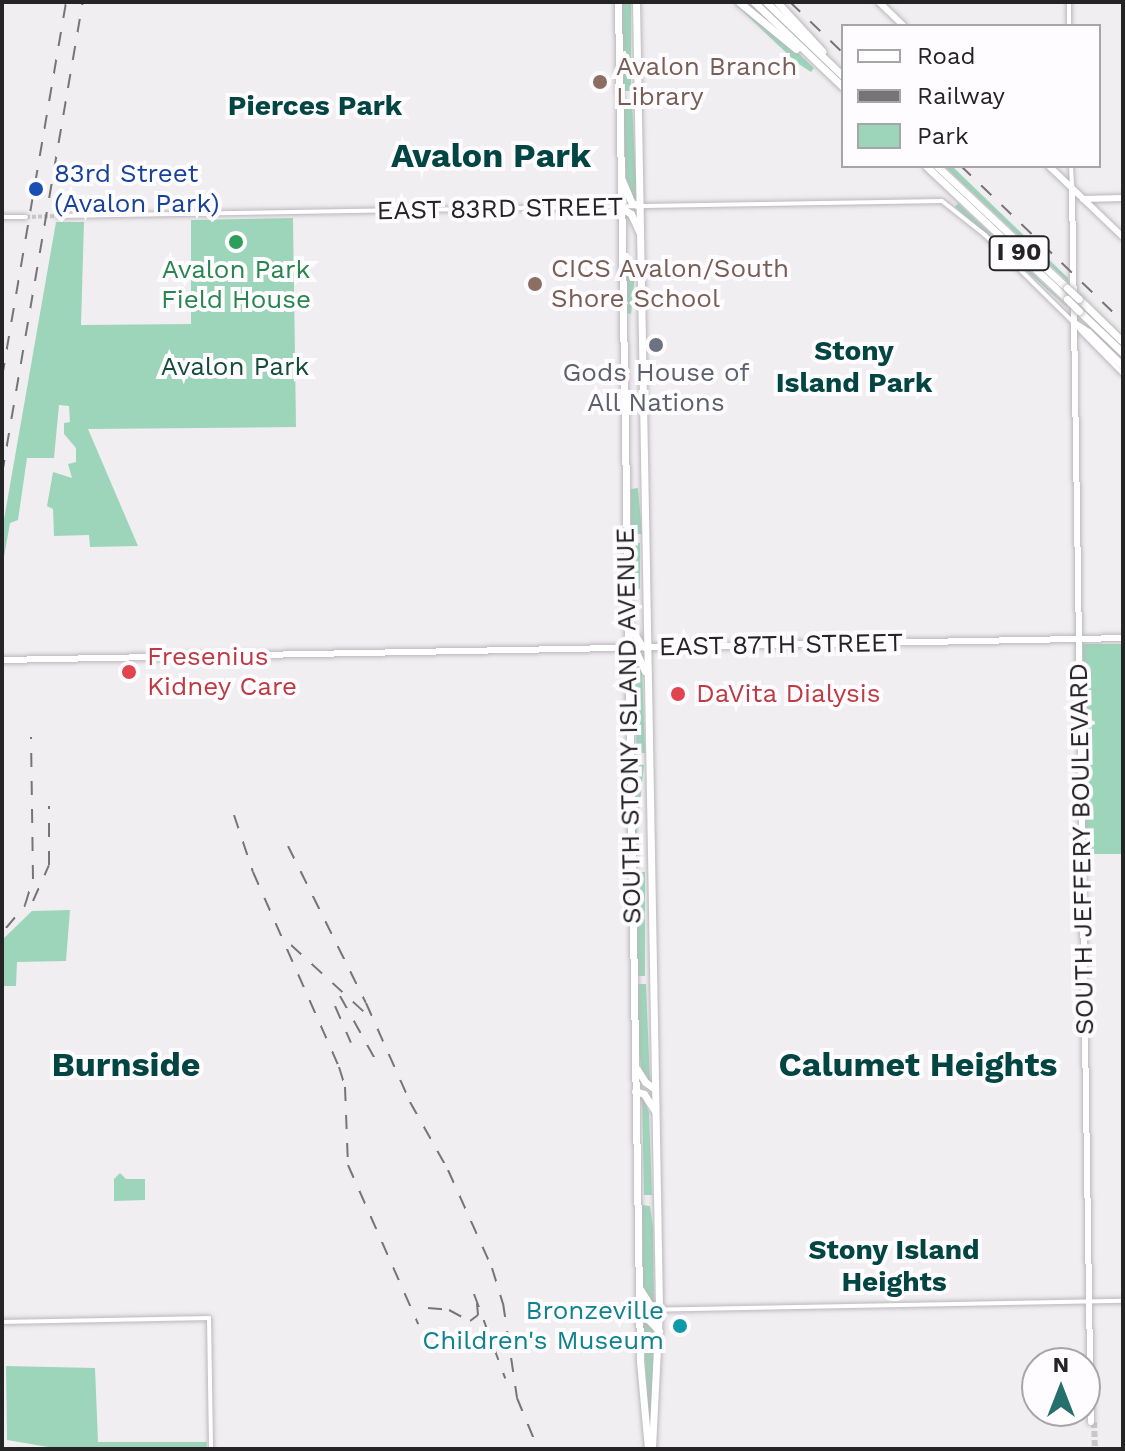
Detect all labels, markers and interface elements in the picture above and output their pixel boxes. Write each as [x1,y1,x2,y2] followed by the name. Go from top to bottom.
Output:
[841,24,1101,168] legend
[917,42,976,70] text: Road
[616,51,797,112] place label: Avalon Branch Library
[591,73,609,91] marker: Avalon Branch Library
[917,82,1005,110] text: Railway
[228,89,402,123] district label: Pierces Park
[917,122,969,150] text: Park
[391,136,591,176] district label: Avalon Park
[54,158,220,220] place label: 83rd Street (Avalon Park)
[25,178,47,200] marker: 83rd Street (Avalon Park)
[376,191,624,227] street label: EAST 83RD STREET
[227,233,245,251] marker: Avalon Park Field House
[987,233,1051,273] road number: I 90
[551,253,790,314] place label: CICS Avalon/South Shore School
[161,254,311,316] place label: Avalon Park Field House
[526,275,544,293] marker: CICS Avalon/South Shore School
[776,334,932,400] district label: Stony Island Park
[647,336,665,354] marker: Gods House of All Nations
[161,351,309,383] park label: Avalon Park
[563,357,749,418] place label: Gods House of All Nations
[610,527,648,925] street label: SOUTH STONY ISLAND AVENUE
[658,627,904,663] street label: EAST 87TH STREET
[147,641,298,702] place label: Fresenius Kidney Care
[118,661,140,683] marker: Fresenius Kidney Care
[1063,662,1101,1036] street label: SOUTH JEFFERY BOULEVARD
[696,678,881,710] place label: DaVita Dialysis
[667,683,689,705] marker: DaVita Dialysis
[51,1045,201,1085] district label: Burnside
[779,1045,1057,1085] district label: Calumet Heights
[808,1233,980,1299] district label: Stony Island Heights
[422,1295,664,1356] place label: Bronzeville Children's Museum
[671,1317,689,1335] marker: Bronzeville Children's Museum
[1021,1347,1101,1427] north arrow
[1053,1352,1069,1377] text: N

